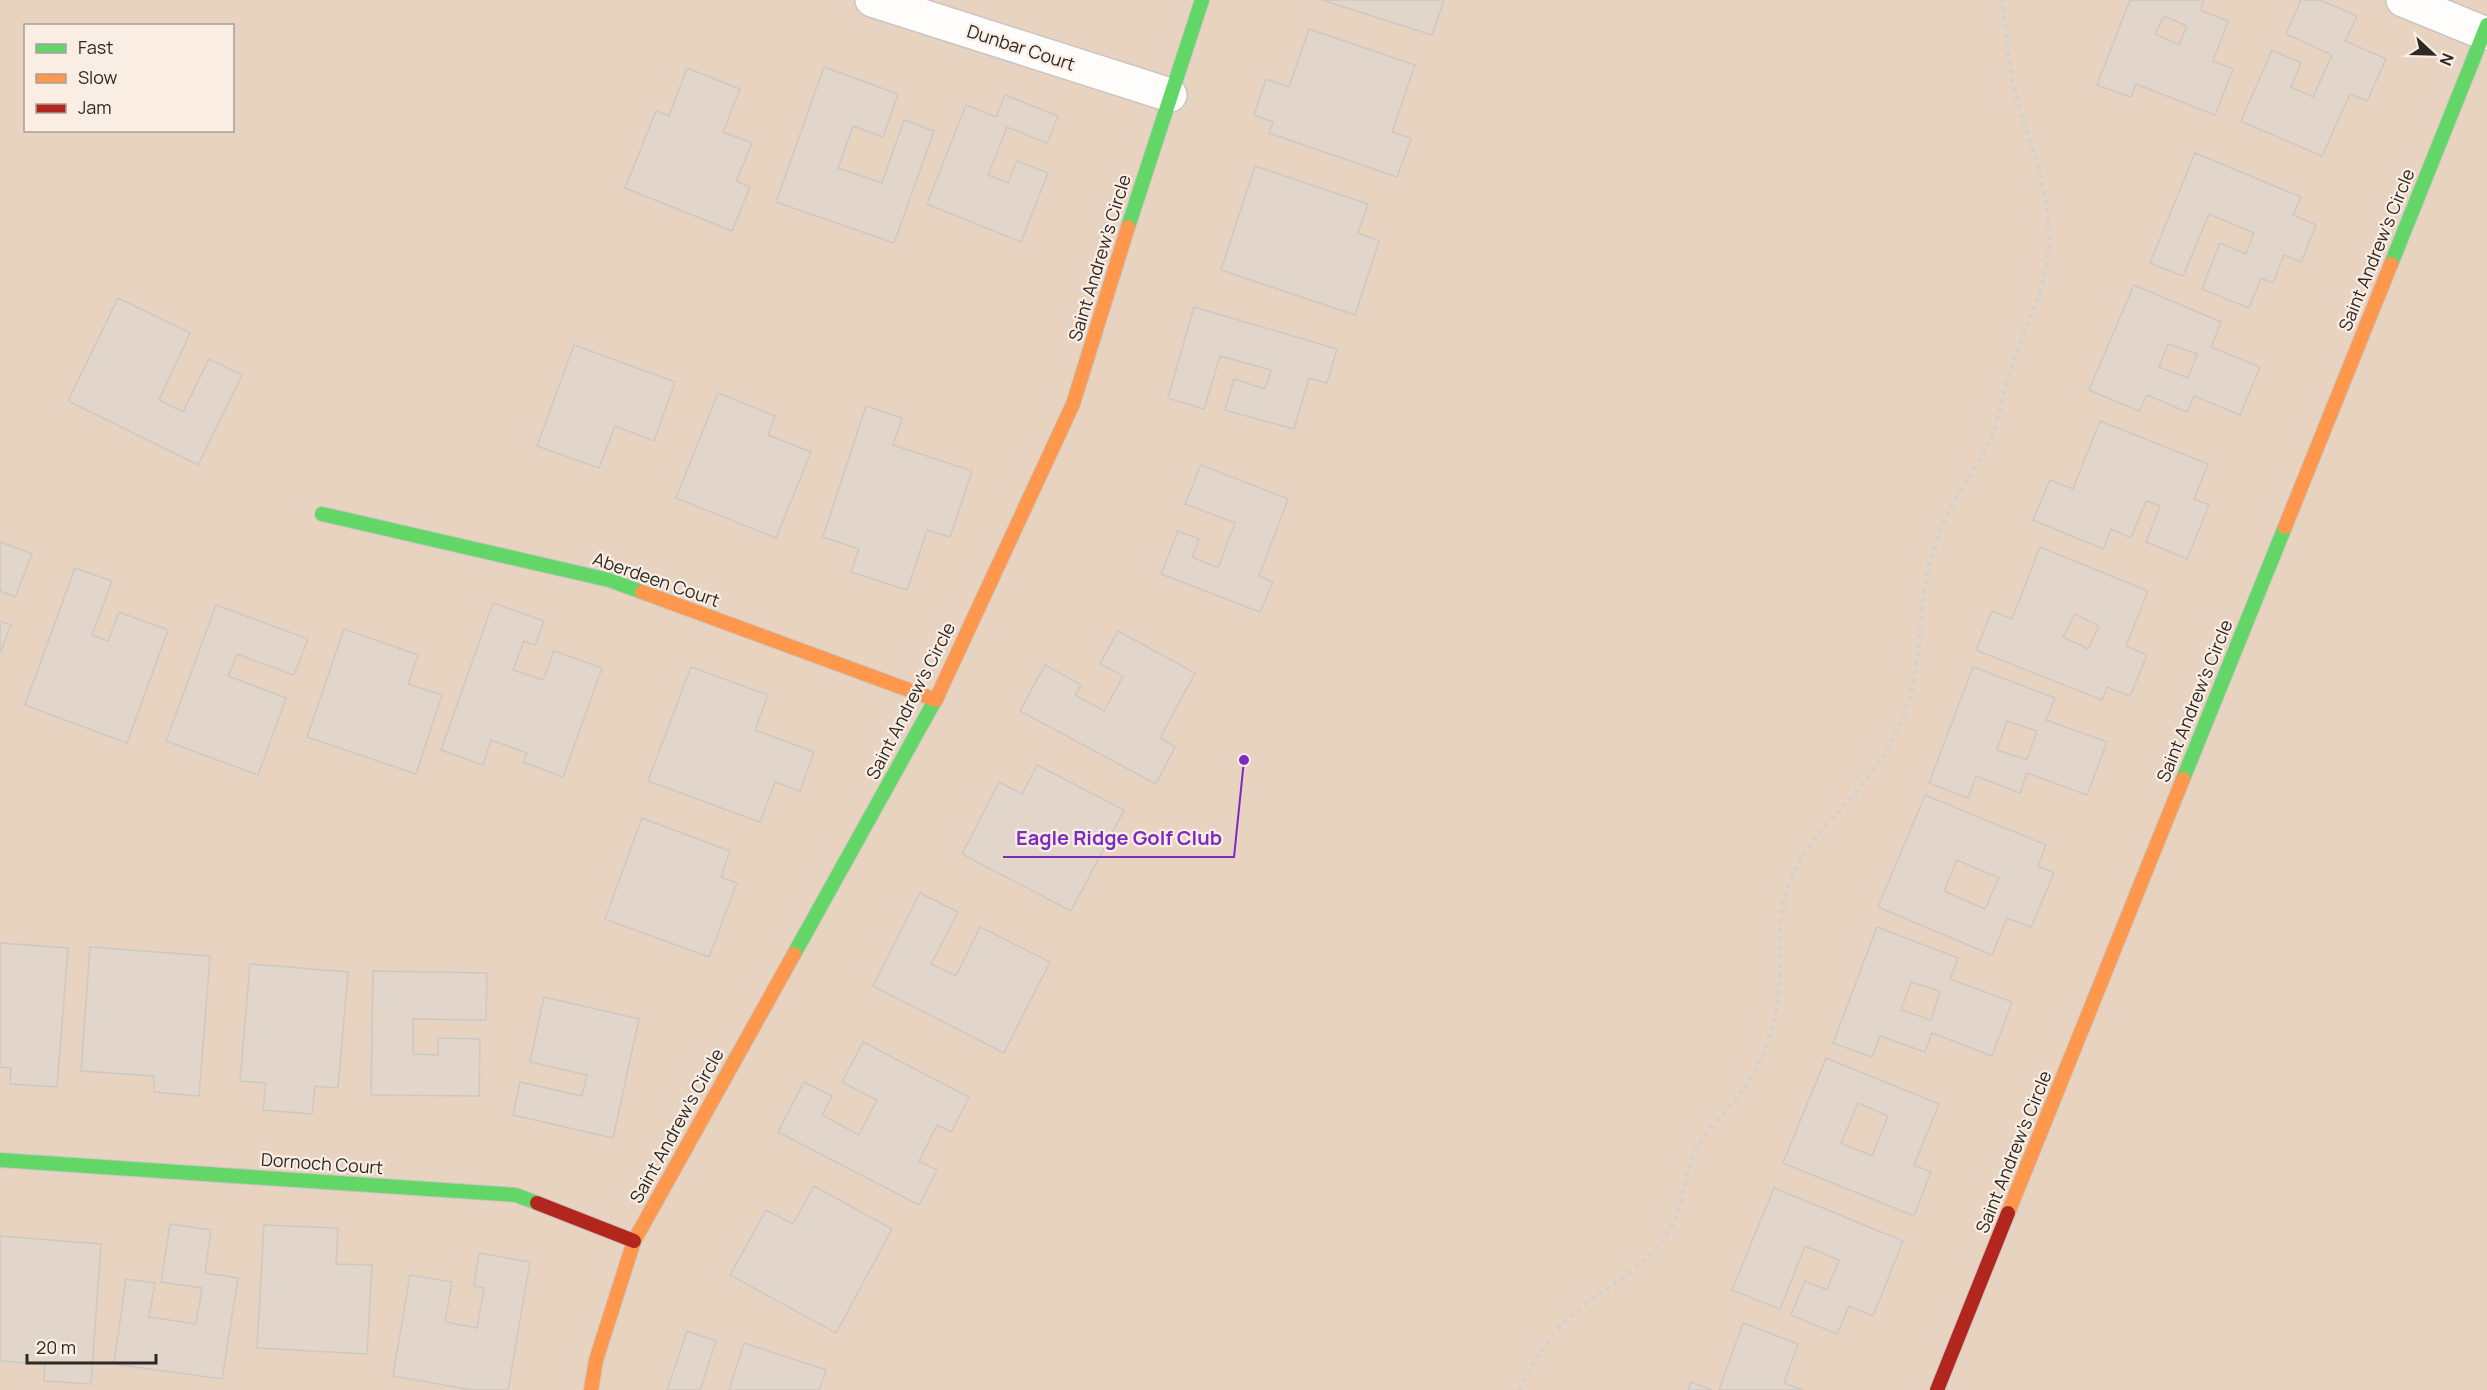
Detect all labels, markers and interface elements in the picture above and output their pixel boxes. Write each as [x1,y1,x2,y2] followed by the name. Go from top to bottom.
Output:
[964,18,1078,76] street label: Dunbar Court
[24,24,234,132] legend
[2403,24,2463,84] north arrow
[78,35,113,59] text: Fast
[2435,50,2459,69] text: N
[78,65,118,89] text: Slow
[78,95,112,119] text: Jam
[2333,165,2420,334] street label: Saint Andrew's Circle
[1062,171,1136,344] street label: Saint Andrew's Circle
[590,546,723,612] street label: Aberdeen Court
[2151,616,2238,785] street label: Saint Andrew's Circle
[860,618,960,783] street label: Saint Andrew's Circle
[1003,819,1234,857] callout: Eagle Ridge Golf Club
[1016,824,1222,851] text: Eagle Ridge Golf Club
[624,1044,729,1207] street label: Saint Andrew's Circle
[1970,1067,2057,1236] street label: Saint Andrew's Circle
[260,1147,384,1179] street label: Dornoch Court
[27,1327,156,1365] scale bar
[36,1335,76,1359] text: 20 m

